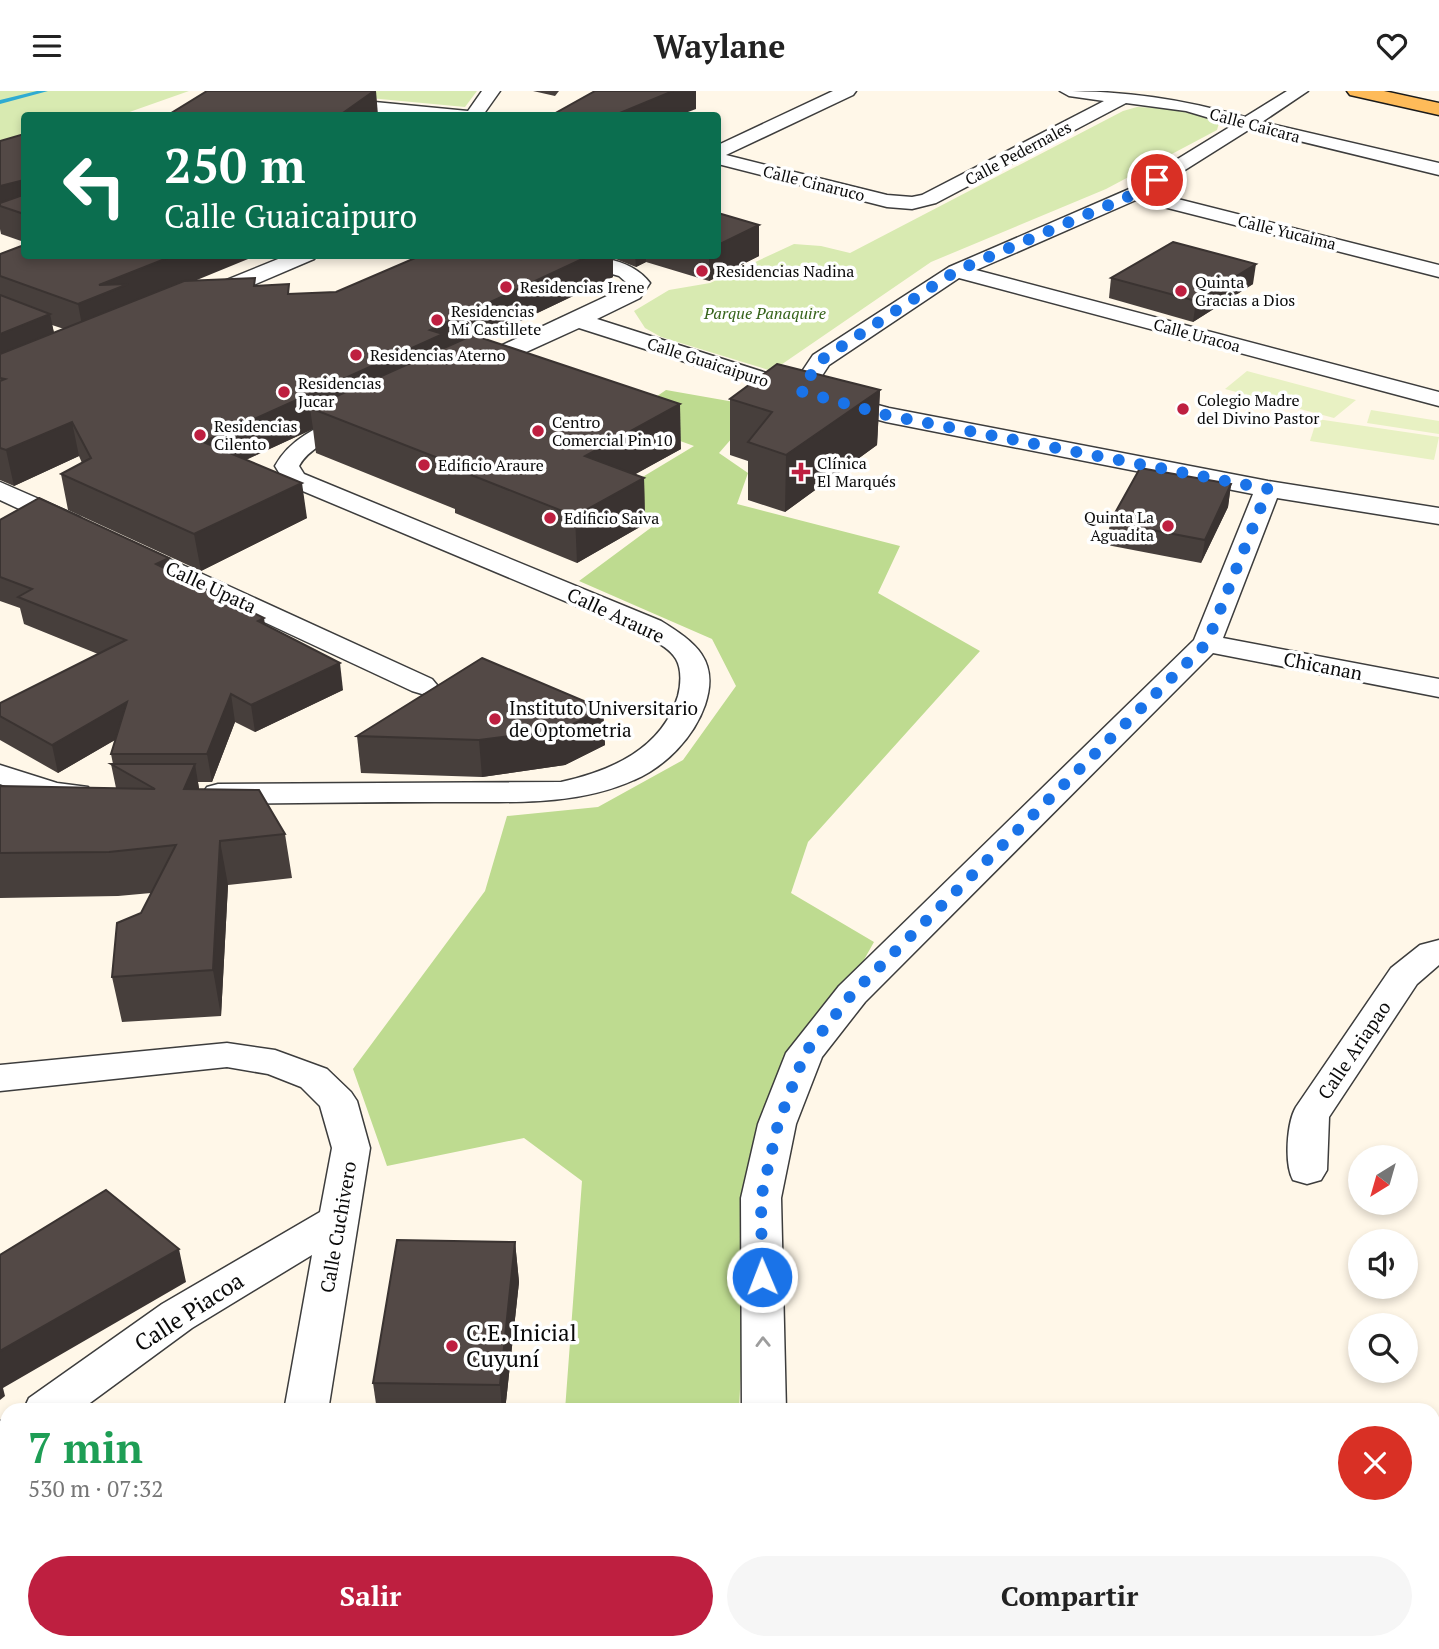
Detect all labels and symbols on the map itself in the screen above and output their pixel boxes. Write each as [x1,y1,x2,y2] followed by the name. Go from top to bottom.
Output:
[1207,102,1303,148] street label: Calle Caicara
[961,116,1075,190] street label: Calle Pedernales
[1127,150,1187,210] pin
[761,160,867,206] street label: Calle Cinaruco
[1236,209,1338,255] street label: Calle Yucaima
[716,260,854,282] place label: Residencias Nadina
[694,263,710,279] marker: Residencias Nadina
[1195,271,1295,311] place label: Quinta Gracias a Dios
[520,276,645,298] place label: Residencias Irene
[498,279,514,295] marker: Residencias Irene
[1173,283,1189,299] marker: Quinta Gracias a Dios
[451,300,541,340] place label: Residencias Mi Castillete
[703,302,826,324] park label: Parque Panaquire
[429,312,445,328] marker: Residencias Mi Castillete
[1151,313,1243,357] street label: Calle Uracoa
[644,332,772,392] street label: Calle Guaicaipuro
[370,344,506,366] place label: Residencias Aterno
[348,347,364,363] marker: Residencias Aterno
[298,372,381,412] place label: Residencias Jucar
[276,384,292,400] marker: Residencias Jucar
[1197,389,1320,429] place label: Colegio Madre del Divino Pastor
[1175,401,1191,417] marker: Colegio Madre del Divino Pastor
[552,411,673,451] place label: Centro Comercial Pin 10
[214,415,297,455] place label: Residencias Cilento
[530,423,546,439] marker: Centro Comercial Pin 10
[192,427,208,443] marker: Residencias Cilento
[817,452,896,492] place label: Clínica El Marqués
[438,454,544,476] place label: Edificio Araure
[416,457,432,473] marker: Edificio Araure
[791,462,811,482] marker: Clínica El Marqués
[1084,506,1154,546] place label: Quinta La Aguadita
[564,507,659,529] place label: Edificio Saiva
[542,510,558,526] marker: Edificio Saiva
[1160,518,1176,534] marker: Quinta La Aguadita
[162,555,261,619] street label: Calle Upata
[563,581,669,648] street label: Calle Araure
[1282,646,1365,685] street label: Chicanan
[509,695,698,742] place label: Instituto Universitario de Optometria
[487,711,503,727] marker: Instituto Universitario de Optometria
[1311,996,1396,1104] street label: Calle Ariapao
[1348,1145,1418,1215] north arrow
[314,1159,361,1295] street label: Calle Cuchivero
[725,1240,799,1314] position arrow
[128,1265,250,1358] street label: Calle Piacoa
[466,1317,577,1374] place label: C.E. Inicial Cuyuní
[755,1337,771,1347] one-way arrow
[444,1338,460,1354] marker: C.E. Inicial Cuyuní

